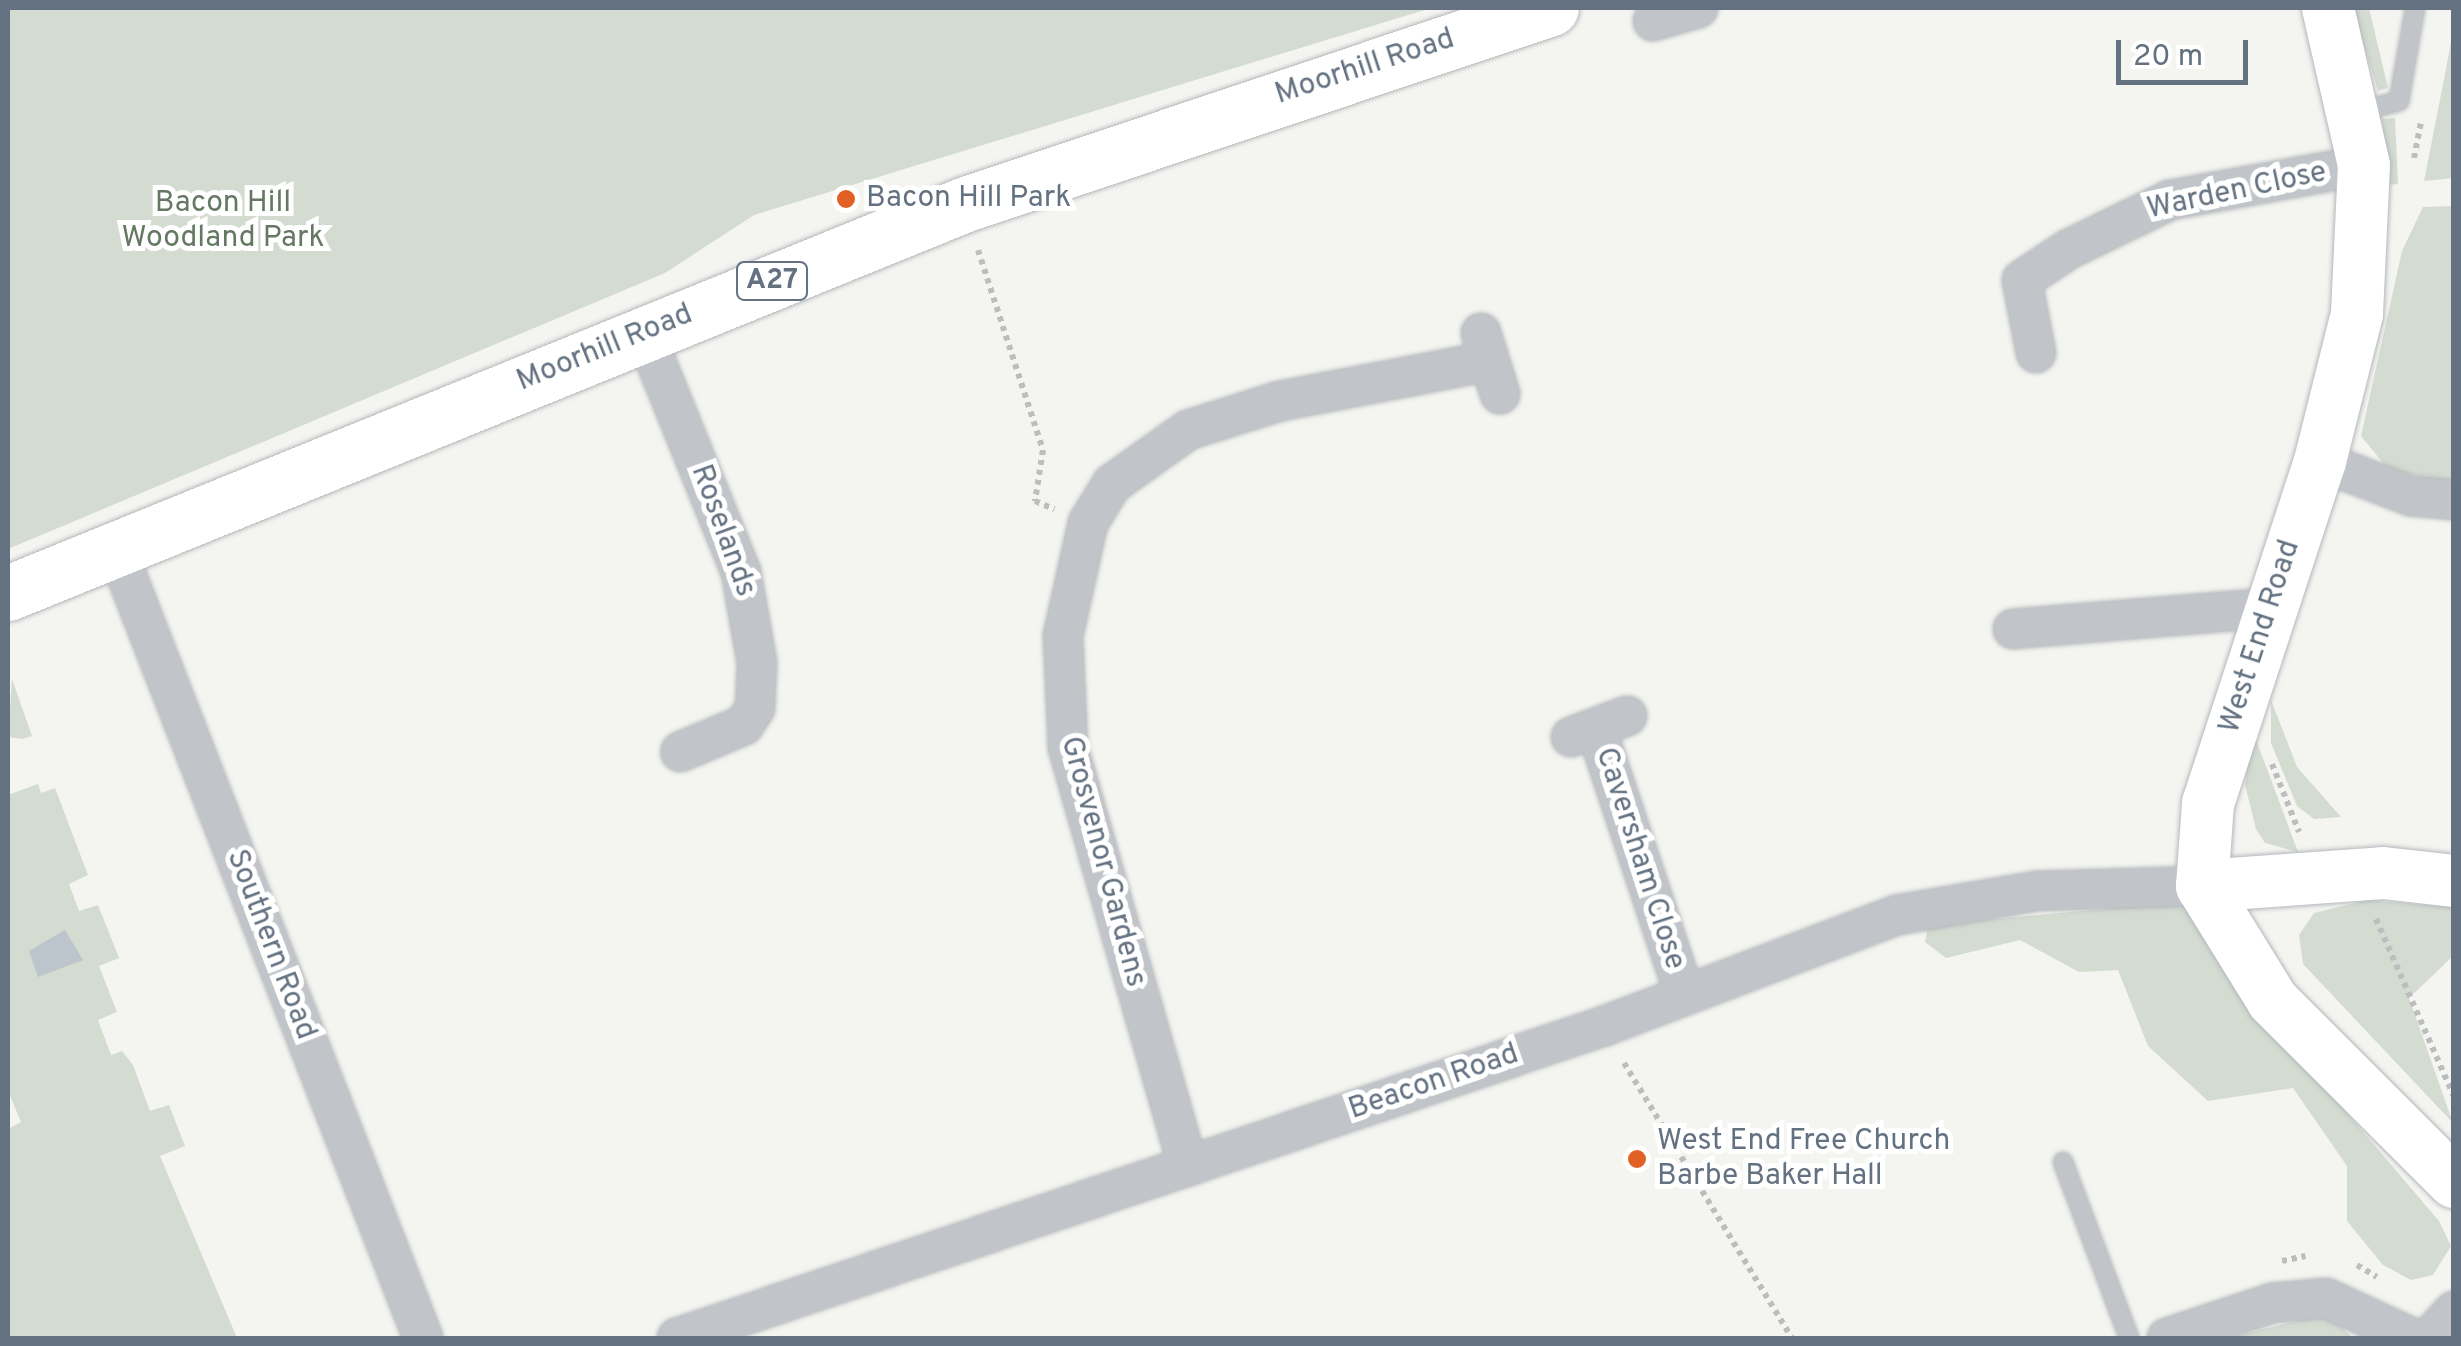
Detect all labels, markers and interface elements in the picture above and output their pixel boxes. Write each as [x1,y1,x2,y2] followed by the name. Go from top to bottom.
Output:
[2121,20,2254,82] scale bar
[1271,22,1459,114] street label: Moorhill Road
[2133,39,2203,76] text: 20 m
[2144,155,2330,229] street label: Warden Close
[866,181,1071,217] place label: Bacon Hill Park
[121,186,325,256] park label: Bacon Hill Woodland Park
[835,188,857,210] marker: Bacon Hill Park
[734,258,810,304] road number: A27
[512,297,698,401] street label: Moorhill Road
[682,460,762,602] street label: Roselands
[2213,536,2309,738] street label: West End Road
[1051,733,1153,991] street label: Grosvenor Gardens
[1586,743,1692,975] street label: Caversham Close
[217,845,323,1045] street label: Southern Road
[1344,1037,1524,1129] street label: Beacon Road
[1657,1124,1950,1194] place label: West End Free Church Barbe Baker Hall
[1626,1148,1648,1170] marker: West End Free Church Barbe Baker Hall

